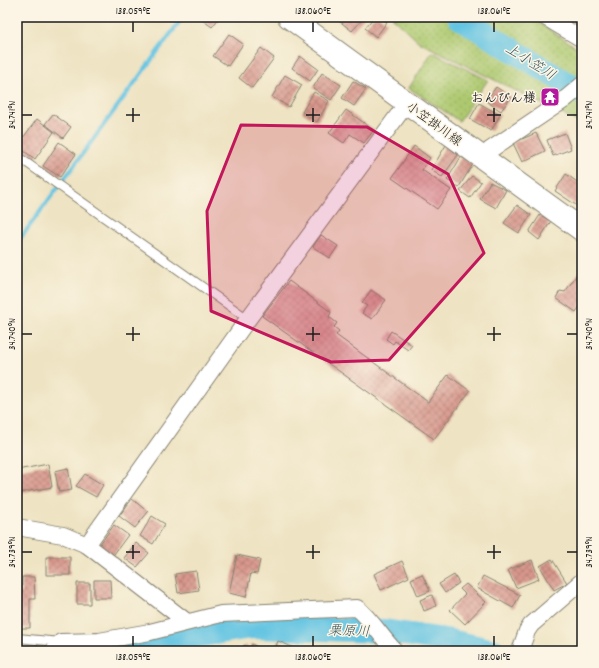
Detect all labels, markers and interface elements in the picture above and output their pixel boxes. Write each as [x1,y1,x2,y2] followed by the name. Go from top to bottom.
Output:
[116,5,151,19] text: 138.059°E
[295,5,331,19] text: 138.060°E
[478,5,511,19] text: 138.061°E
[501,39,559,86] water label: 上小笠川
[539,86,561,108] temple icon: おんびん様
[471,90,536,109] place label: おんびん様
[402,98,466,152] street label: 小笠掛川線
[6,101,20,129] text: 34.741°N
[583,101,597,129] text: 34.741°N
[6,318,20,350] text: 34.740°N
[583,318,597,350] text: 34.740°N
[6,536,20,568] text: 34.739°N
[583,536,597,568] text: 34.739°N
[328,621,370,643] water label: 栗原川
[116,651,151,665] text: 138.059°E
[295,651,331,665] text: 138.060°E
[478,651,511,665] text: 138.061°E

